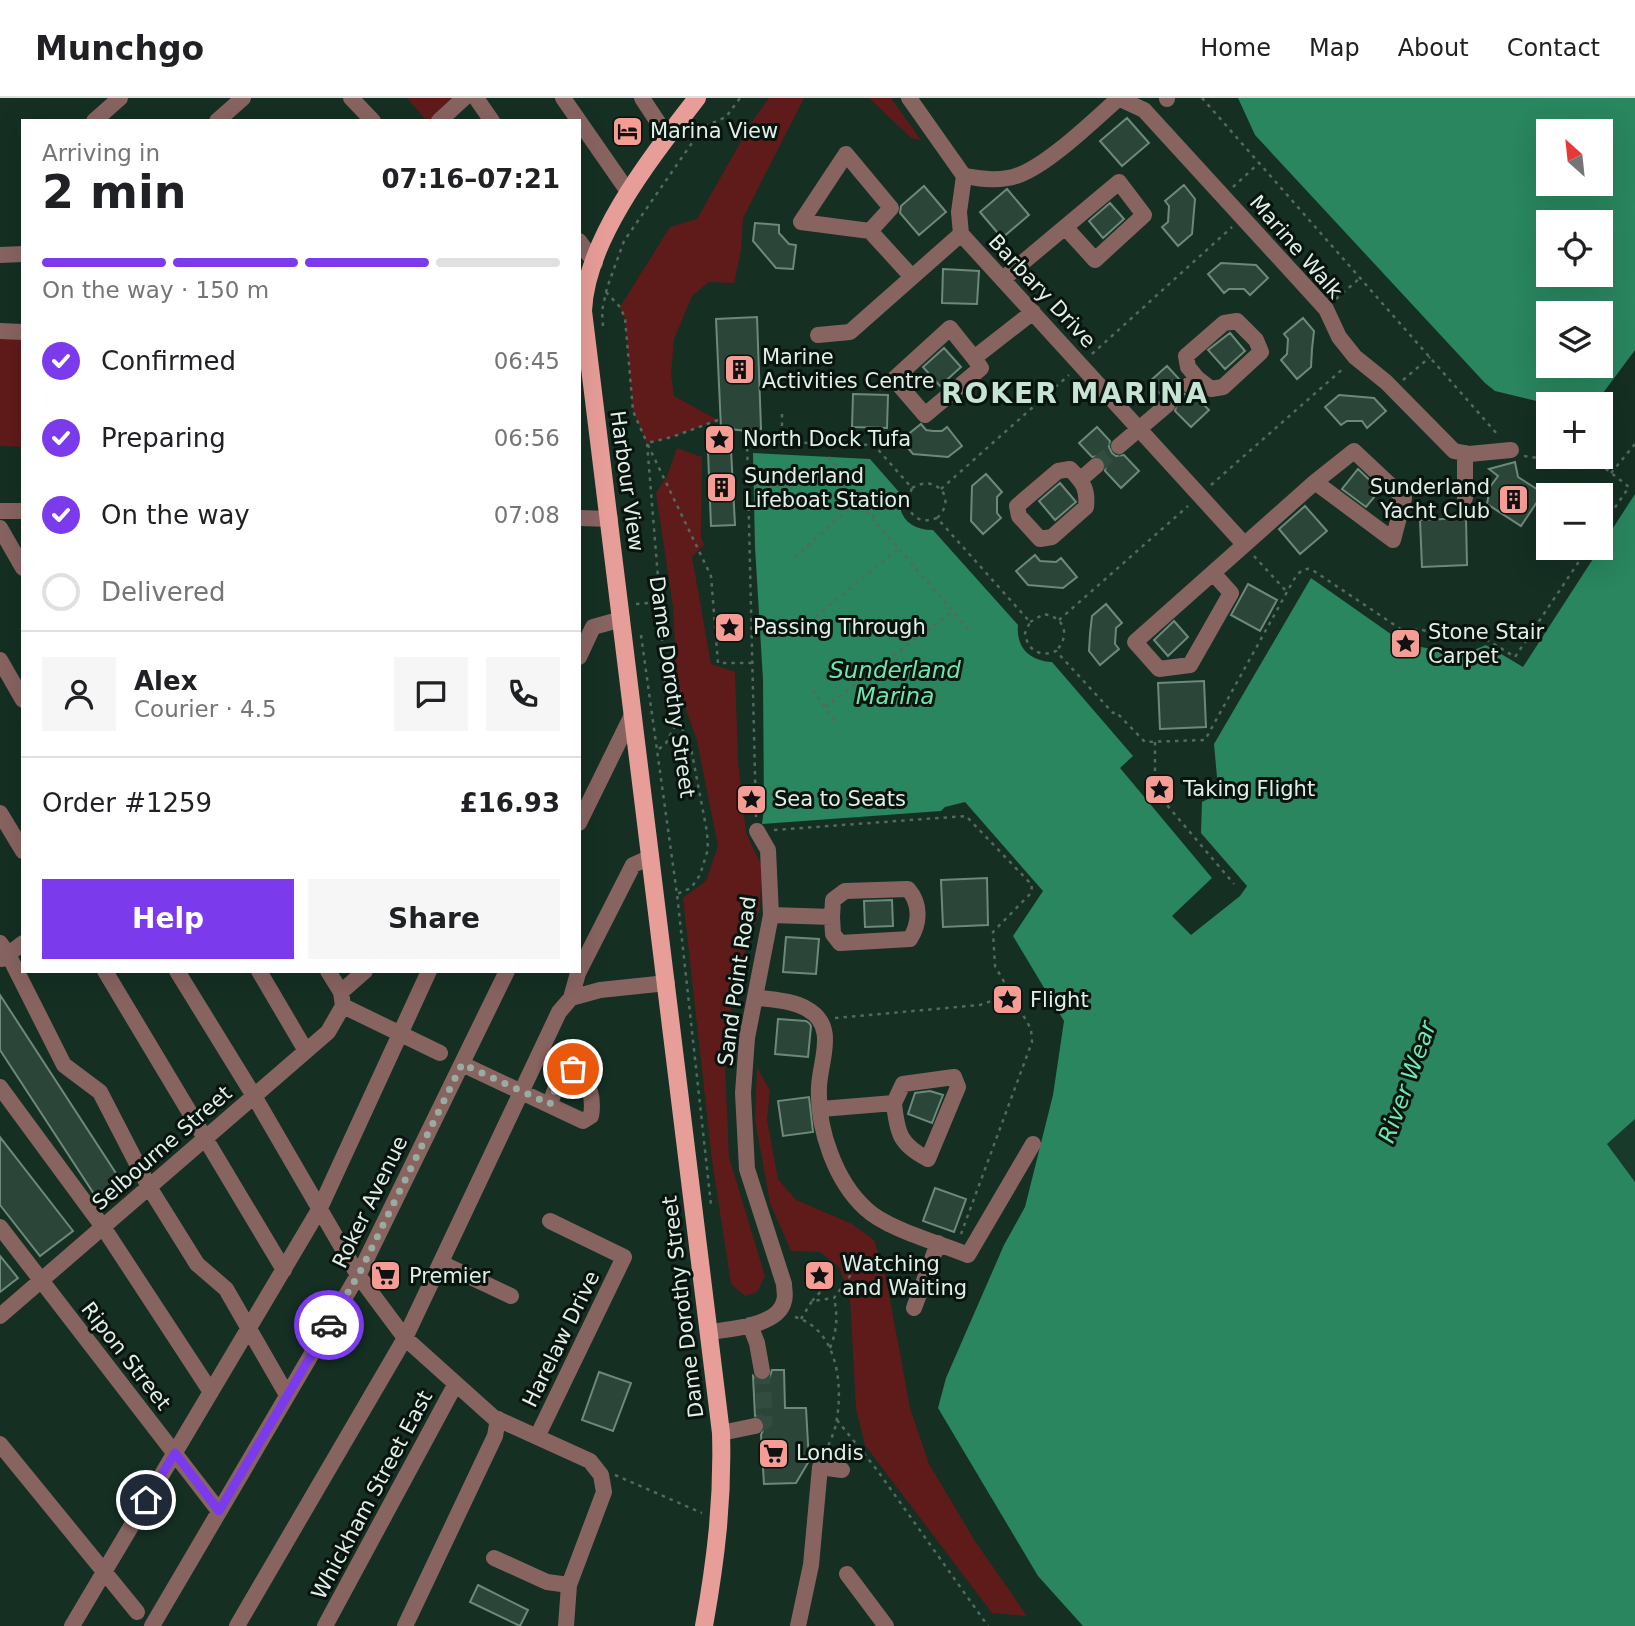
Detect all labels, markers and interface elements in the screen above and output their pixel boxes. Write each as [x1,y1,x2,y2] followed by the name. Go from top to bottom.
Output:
[35,29,204,68] text: Munchgo
[1200,34,1271,62] text: Home
[1309,34,1360,62] text: Map
[1398,34,1469,62] text: About
[1507,34,1600,62] text: Contact
[610,114,644,148] hotel icon: Marina View
[650,119,778,143] place label: Marina View
[1536,119,1614,196] north arrow
[1536,119,1613,560] map controls
[42,140,160,166] text: Arriving in
[381,164,560,194] text: 07:16–07:21
[42,165,186,219] text: 2 min
[1245,191,1348,304] street label: Marine Walk
[1536,210,1613,287] button: locate
[983,229,1101,353] street label: Barbary Drive
[42,277,269,303] text: On the way · 150 m
[1536,301,1613,378] button: layers
[42,342,80,380] icon: check
[762,345,935,393] place label: Marine Activities Centre
[101,346,236,376] text: Confirmed
[494,348,560,374] text: 06:45
[722,352,756,386] building icon: Marine Activities Centre
[941,377,1209,410] district label: ROKER MARINA
[1536,392,1613,469] button: +
[605,409,649,553] street label: Harbour View
[42,419,80,457] icon: check
[703,422,737,456] place icon: North Dock Tufa
[101,423,226,453] text: Preparing
[494,425,560,451] text: 06:56
[743,427,911,451] place label: North Dock Tufa
[744,464,910,512] place label: Sunderland Lifeboat Station
[704,471,738,505] building icon: Sunderland Lifeboat Station
[1370,475,1490,523] place label: Sunderland Yacht Club
[1496,482,1530,516] building icon: Sunderland Yacht Club
[1536,483,1613,560] button: −
[42,496,80,534] icon: check
[101,500,250,530] text: On the way
[494,502,560,528] text: 07:08
[645,575,699,799] street label: Dame Dorothy Street
[101,577,225,607] text: Delivered
[713,610,747,644] place icon: Passing Through
[753,615,926,639] place label: Passing Through
[1428,620,1545,668] place label: Stone Stair Carpet
[1388,627,1422,661] place icon: Stone Stair Carpet
[42,657,116,731] button: person
[394,657,468,731] button: chat
[486,657,560,731] button: phone
[829,657,961,709] water label: Sunderland Marina
[134,666,197,696] text: Alex
[134,696,277,722] text: Courier · 4.5
[1143,772,1177,806] place icon: Taking Flight
[1182,777,1315,801] place label: Taking Flight
[734,782,768,816] place icon: Sea to Seats
[774,787,906,811] place label: Sea to Seats
[42,788,212,818] text: Order #1259
[460,788,560,818] text: £16.93
[42,879,294,959] button: Help
[308,879,560,959] button: Share
[713,895,761,1067] street label: Sand Point Road
[990,983,1024,1017] place icon: Flight
[1030,988,1089,1012] place label: Flight
[1373,1016,1442,1146] water label: River Wear
[543,1039,603,1099] pin
[554,1050,592,1088] icon: bag
[88,1081,236,1215] street label: Selbourne Street
[328,1132,412,1272] street label: Roker Avenue
[657,1195,709,1419] street label: Dame Dorothy Street
[842,1252,967,1300] place label: Watching and Waiting
[369,1259,403,1293] supermarket icon: Premier
[802,1259,836,1293] place icon: Watching and Waiting
[409,1264,491,1288] place label: Premier
[518,1267,604,1411] street label: Harelaw Drive
[294,1290,364,1360] courier
[76,1297,176,1415] street label: Ripon Street
[310,1306,348,1344] icon: car
[307,1387,437,1603] street label: Whickham Street East
[756,1436,790,1470] supermarket icon: Londis
[796,1441,864,1465] place label: Londis
[116,1470,176,1530] pin
[127,1481,165,1519] icon: home

